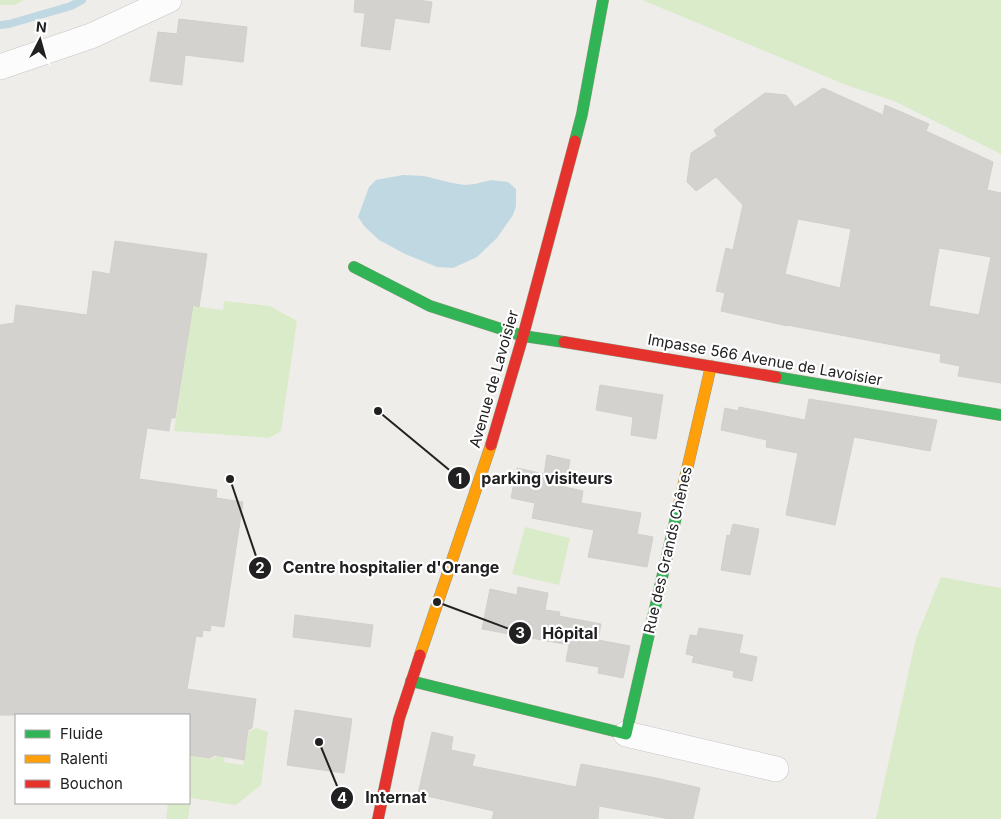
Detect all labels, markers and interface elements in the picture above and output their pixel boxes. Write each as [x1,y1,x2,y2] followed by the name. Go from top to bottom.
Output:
[15,15,65,65] north arrow
[35,18,48,36] text: N
[465,307,522,450] street label: Avenue de Lavoisier
[646,329,884,390] street label: Impasse 566 Avenue de Lavoisier
[446,463,623,494] callout: parking visiteurs
[639,464,696,635] street label: Rue des Grands Chênes
[481,468,613,488] text: parking visiteurs
[456,469,462,488] text: 1
[248,552,509,583] callout: Centre hospitalier d'Orange
[283,557,499,577] text: Centre hospitalier d'Orange
[255,558,265,577] text: 2
[508,617,608,648] callout: Hôpital
[515,623,525,642] text: 3
[542,623,598,643] text: Hôpital
[15,714,190,804] legend
[60,724,103,743] text: Fluide
[60,749,108,768] text: Ralenti
[60,774,123,793] text: Bouchon
[330,782,436,813] callout: Internat
[365,787,427,807] text: Internat
[337,788,347,807] text: 4

